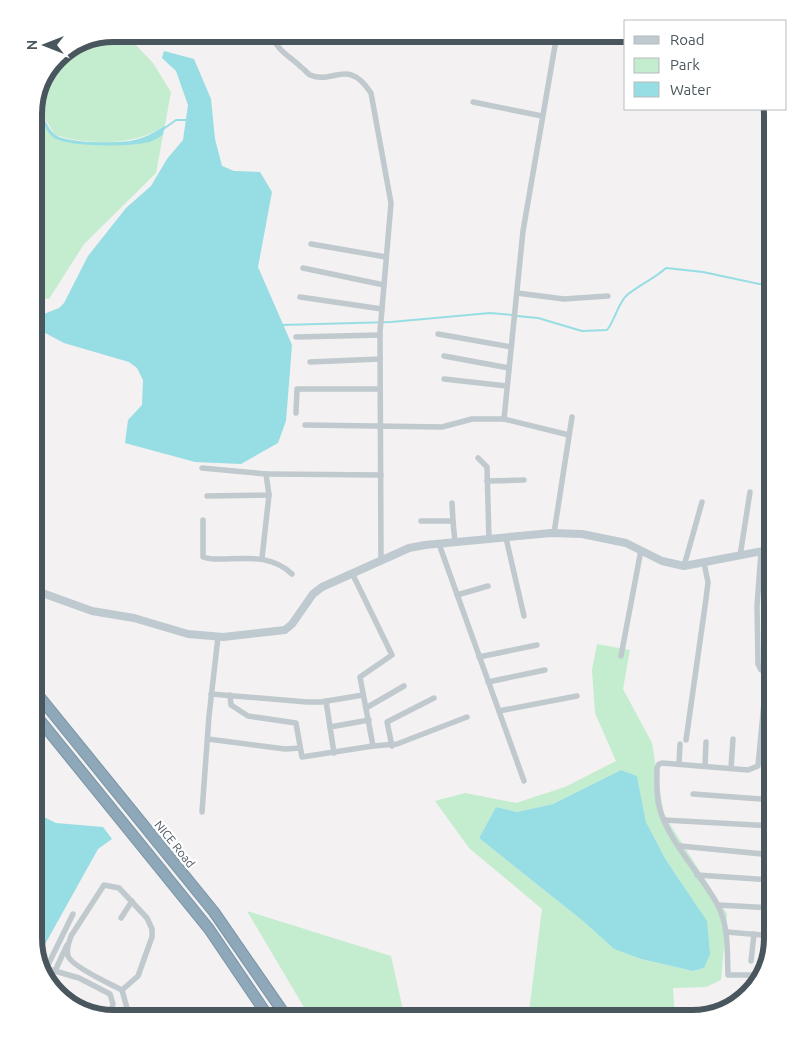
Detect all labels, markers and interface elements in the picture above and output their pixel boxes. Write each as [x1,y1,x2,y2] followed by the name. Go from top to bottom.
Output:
[20,20,70,70] north arrow
[624,20,787,110] legend
[670,31,705,48] text: Road
[24,40,40,50] text: N
[670,56,700,73] text: Park
[670,81,711,98] text: Water
[152,818,198,870] street label: NICE Road

